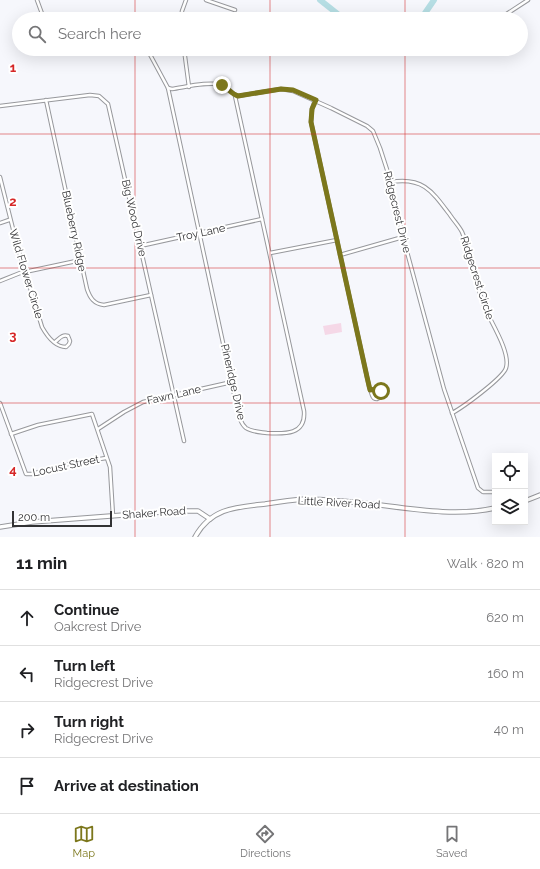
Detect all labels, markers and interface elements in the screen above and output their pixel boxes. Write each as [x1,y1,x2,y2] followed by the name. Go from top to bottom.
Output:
[12,12,528,56] search box
[26,23,48,45] icon: search
[58,25,141,43] text: Search here
[10,60,17,75] text: 1
[213,76,231,94] route end
[381,170,414,255] street label: Ridgecrest Drive
[119,178,149,258] street label: Big Wood Drive
[59,189,89,273] street label: Blueberry Ridge
[9,194,17,209] text: 2
[175,221,227,245] street label: Troy Lane
[6,228,46,321] street label: Wild Flower Circle
[457,235,497,322] street label: Ridgecrest Circle
[9,328,17,343] text: 3
[218,343,248,422] street label: Pineridge Drive
[146,382,203,408] street label: Fawn Lane
[372,382,390,400] route start
[32,453,101,479] street label: Locust Street
[492,453,528,525] map controls
[492,453,528,489] button: locate
[9,462,17,477] text: 4
[492,489,528,525] button: layers
[297,494,381,512] street label: Little River Road
[122,504,186,522] street label: Shaker Road
[12,509,112,528] scale bar
[18,511,50,524] text: 200 m
[16,553,67,573] text: 11 min
[447,556,524,571] text: Walk · 820 m
[54,601,119,619] text: Continue
[16,607,38,629] icon: ahead
[486,610,524,625] text: 620 m
[54,619,141,634] text: Oakcrest Drive
[54,657,115,675] text: Turn left
[16,663,38,685] icon: left
[487,666,524,681] text: 160 m
[54,675,153,690] text: Ridgecrest Drive
[54,713,124,731] text: Turn right
[16,719,38,741] icon: right
[494,722,524,737] text: 40 m
[54,731,153,746] text: Ridgecrest Drive
[16,775,38,797] icon: arrive
[54,777,199,795] text: Arrive at destination
[73,823,95,860] tab: Map
[240,823,291,860] tab: Directions
[436,823,467,860] tab: Saved

